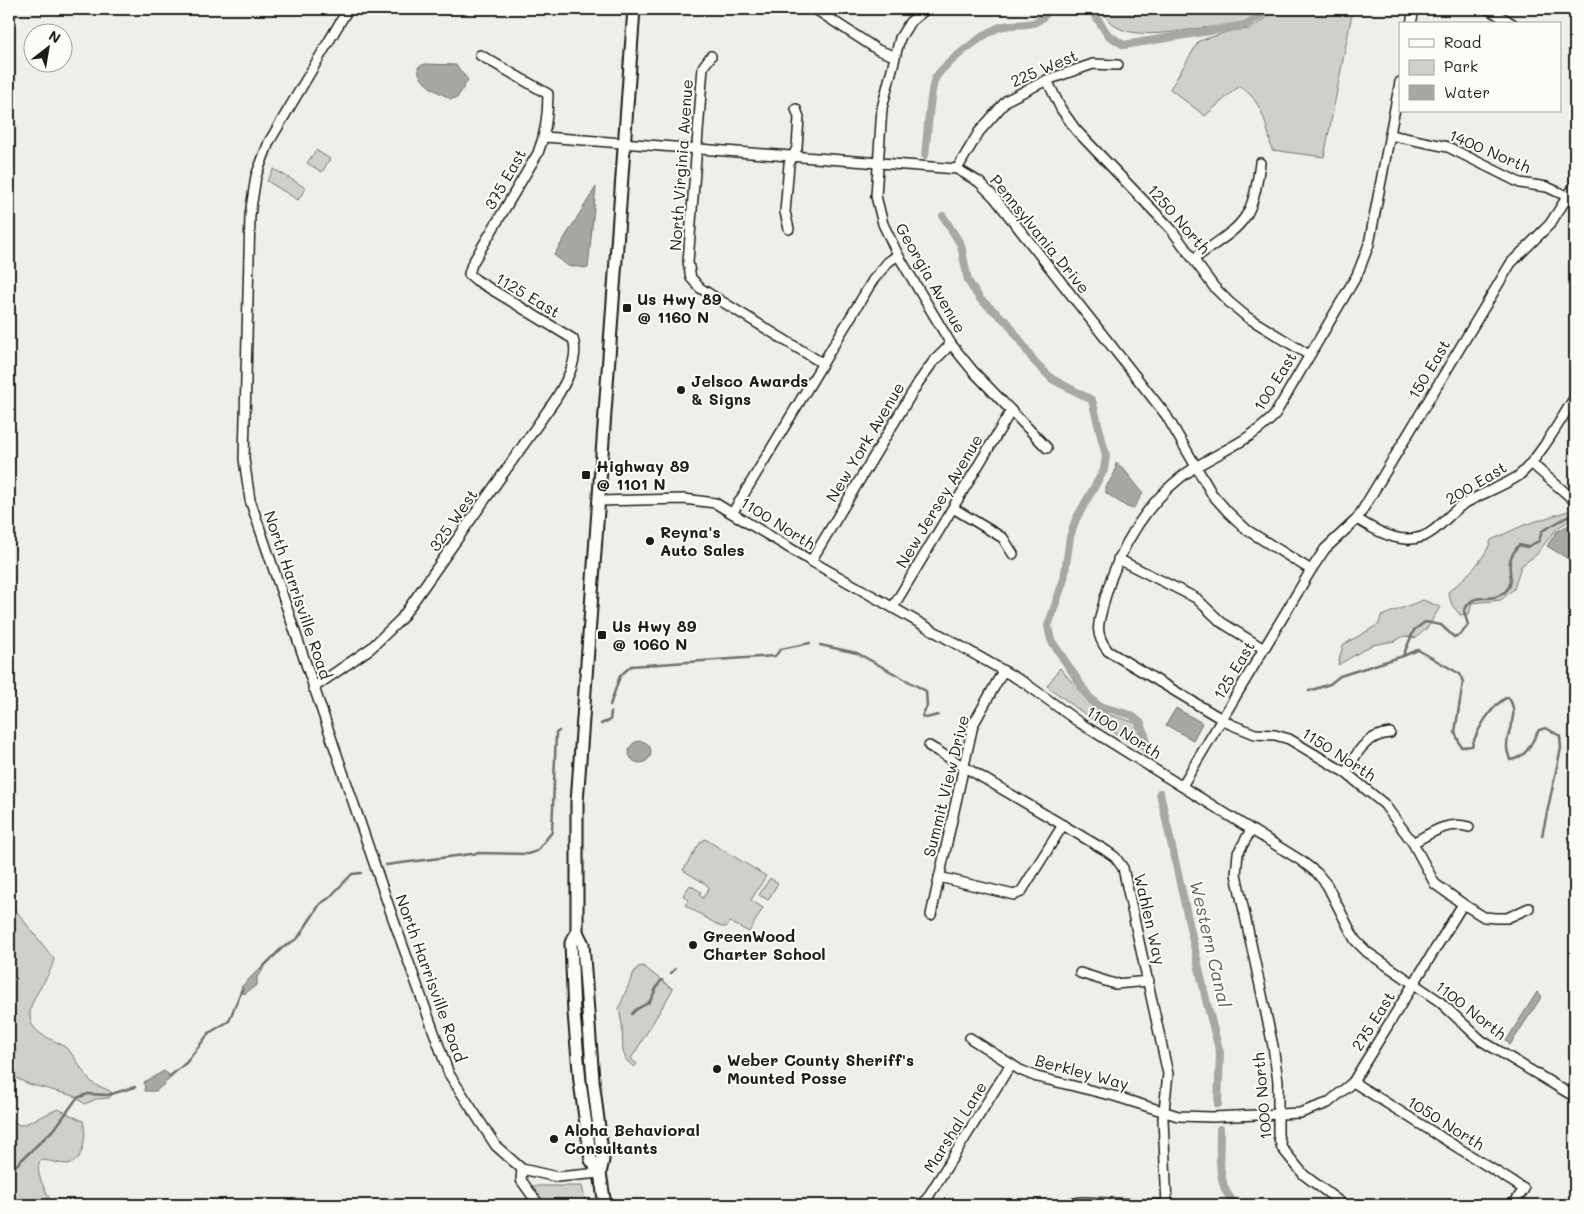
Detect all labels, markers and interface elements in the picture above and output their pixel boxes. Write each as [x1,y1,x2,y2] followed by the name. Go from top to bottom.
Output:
[22,22,72,72] north arrow
[1399,22,1562,112] legend
[45,26,64,47] text: N
[1444,32,1481,52] text: Road
[1007,44,1081,91] street label: 225 West
[1444,56,1478,76] text: Park
[664,78,697,252] street label: North Virginia Avenue
[1444,82,1490,102] text: Water
[1446,124,1534,177] street label: 1400 North
[479,145,530,213] street label: 375 East
[986,170,1095,297] street label: Pennsylvania Drive
[1143,179,1215,258] street label: 1250 North
[891,219,972,337] street label: Georgia Avenue
[492,267,564,322] street label: 1125 East
[637,288,722,327] place label: Us Hwy 89 @ 1160 N
[621,302,633,314] marker: Us Hwy 89 @ 1160 N
[1403,335,1454,402] street label: 150 East
[1248,347,1301,414] street label: 100 East
[691,370,808,409] place label: Jelsco Awards & Signs
[820,378,909,506] street label: New York Avenue
[675,384,687,396] marker: Jelsco Awards & Signs
[890,430,987,572] street label: New Jersey Avenue
[596,455,690,494] place label: Highway 89 @ 1101 N
[1441,456,1510,509] street label: 200 East
[580,469,592,481] marker: Highway 89 @ 1101 N
[423,484,482,555] street label: 325 West
[737,491,820,554] street label: 1100 North
[260,508,337,682] street label: North Harrisville Road
[660,521,745,560] place label: Reyna's Auto Sales
[644,535,656,547] marker: Reyna's Auto Sales
[612,615,697,654] place label: Us Hwy 89 @ 1060 N
[596,629,608,641] marker: Us Hwy 89 @ 1060 N
[1208,637,1259,703] street label: 125 East
[1083,700,1166,763] street label: 1100 North
[918,713,973,859] street label: Summit View Drive
[1298,722,1380,785] street label: 1150 North
[1130,871,1171,967] street label: Wahlen Way
[1185,878,1237,1010] water label: Western Canal
[391,891,472,1065] street label: North Harrisville Road
[703,925,826,964] place label: GreenWood Charter School
[687,939,699,951] marker: GreenWood Charter School
[1432,975,1511,1044] street label: 1100 North
[1346,987,1399,1054] street label: 275 East
[727,1049,914,1088] place label: Weber County Sheriff's Mounted Posse
[1033,1049,1131,1094] street label: Berkley Way
[1247,1052,1276,1140] street label: 1000 North
[711,1063,723,1075] marker: Weber County Sheriff's Mounted Posse
[918,1077,991,1176] street label: Marshal Lane
[1404,1091,1489,1154] street label: 1050 North
[564,1119,700,1158] place label: Aloha Behavioral Consultants
[548,1133,560,1145] marker: Aloha Behavioral Consultants

